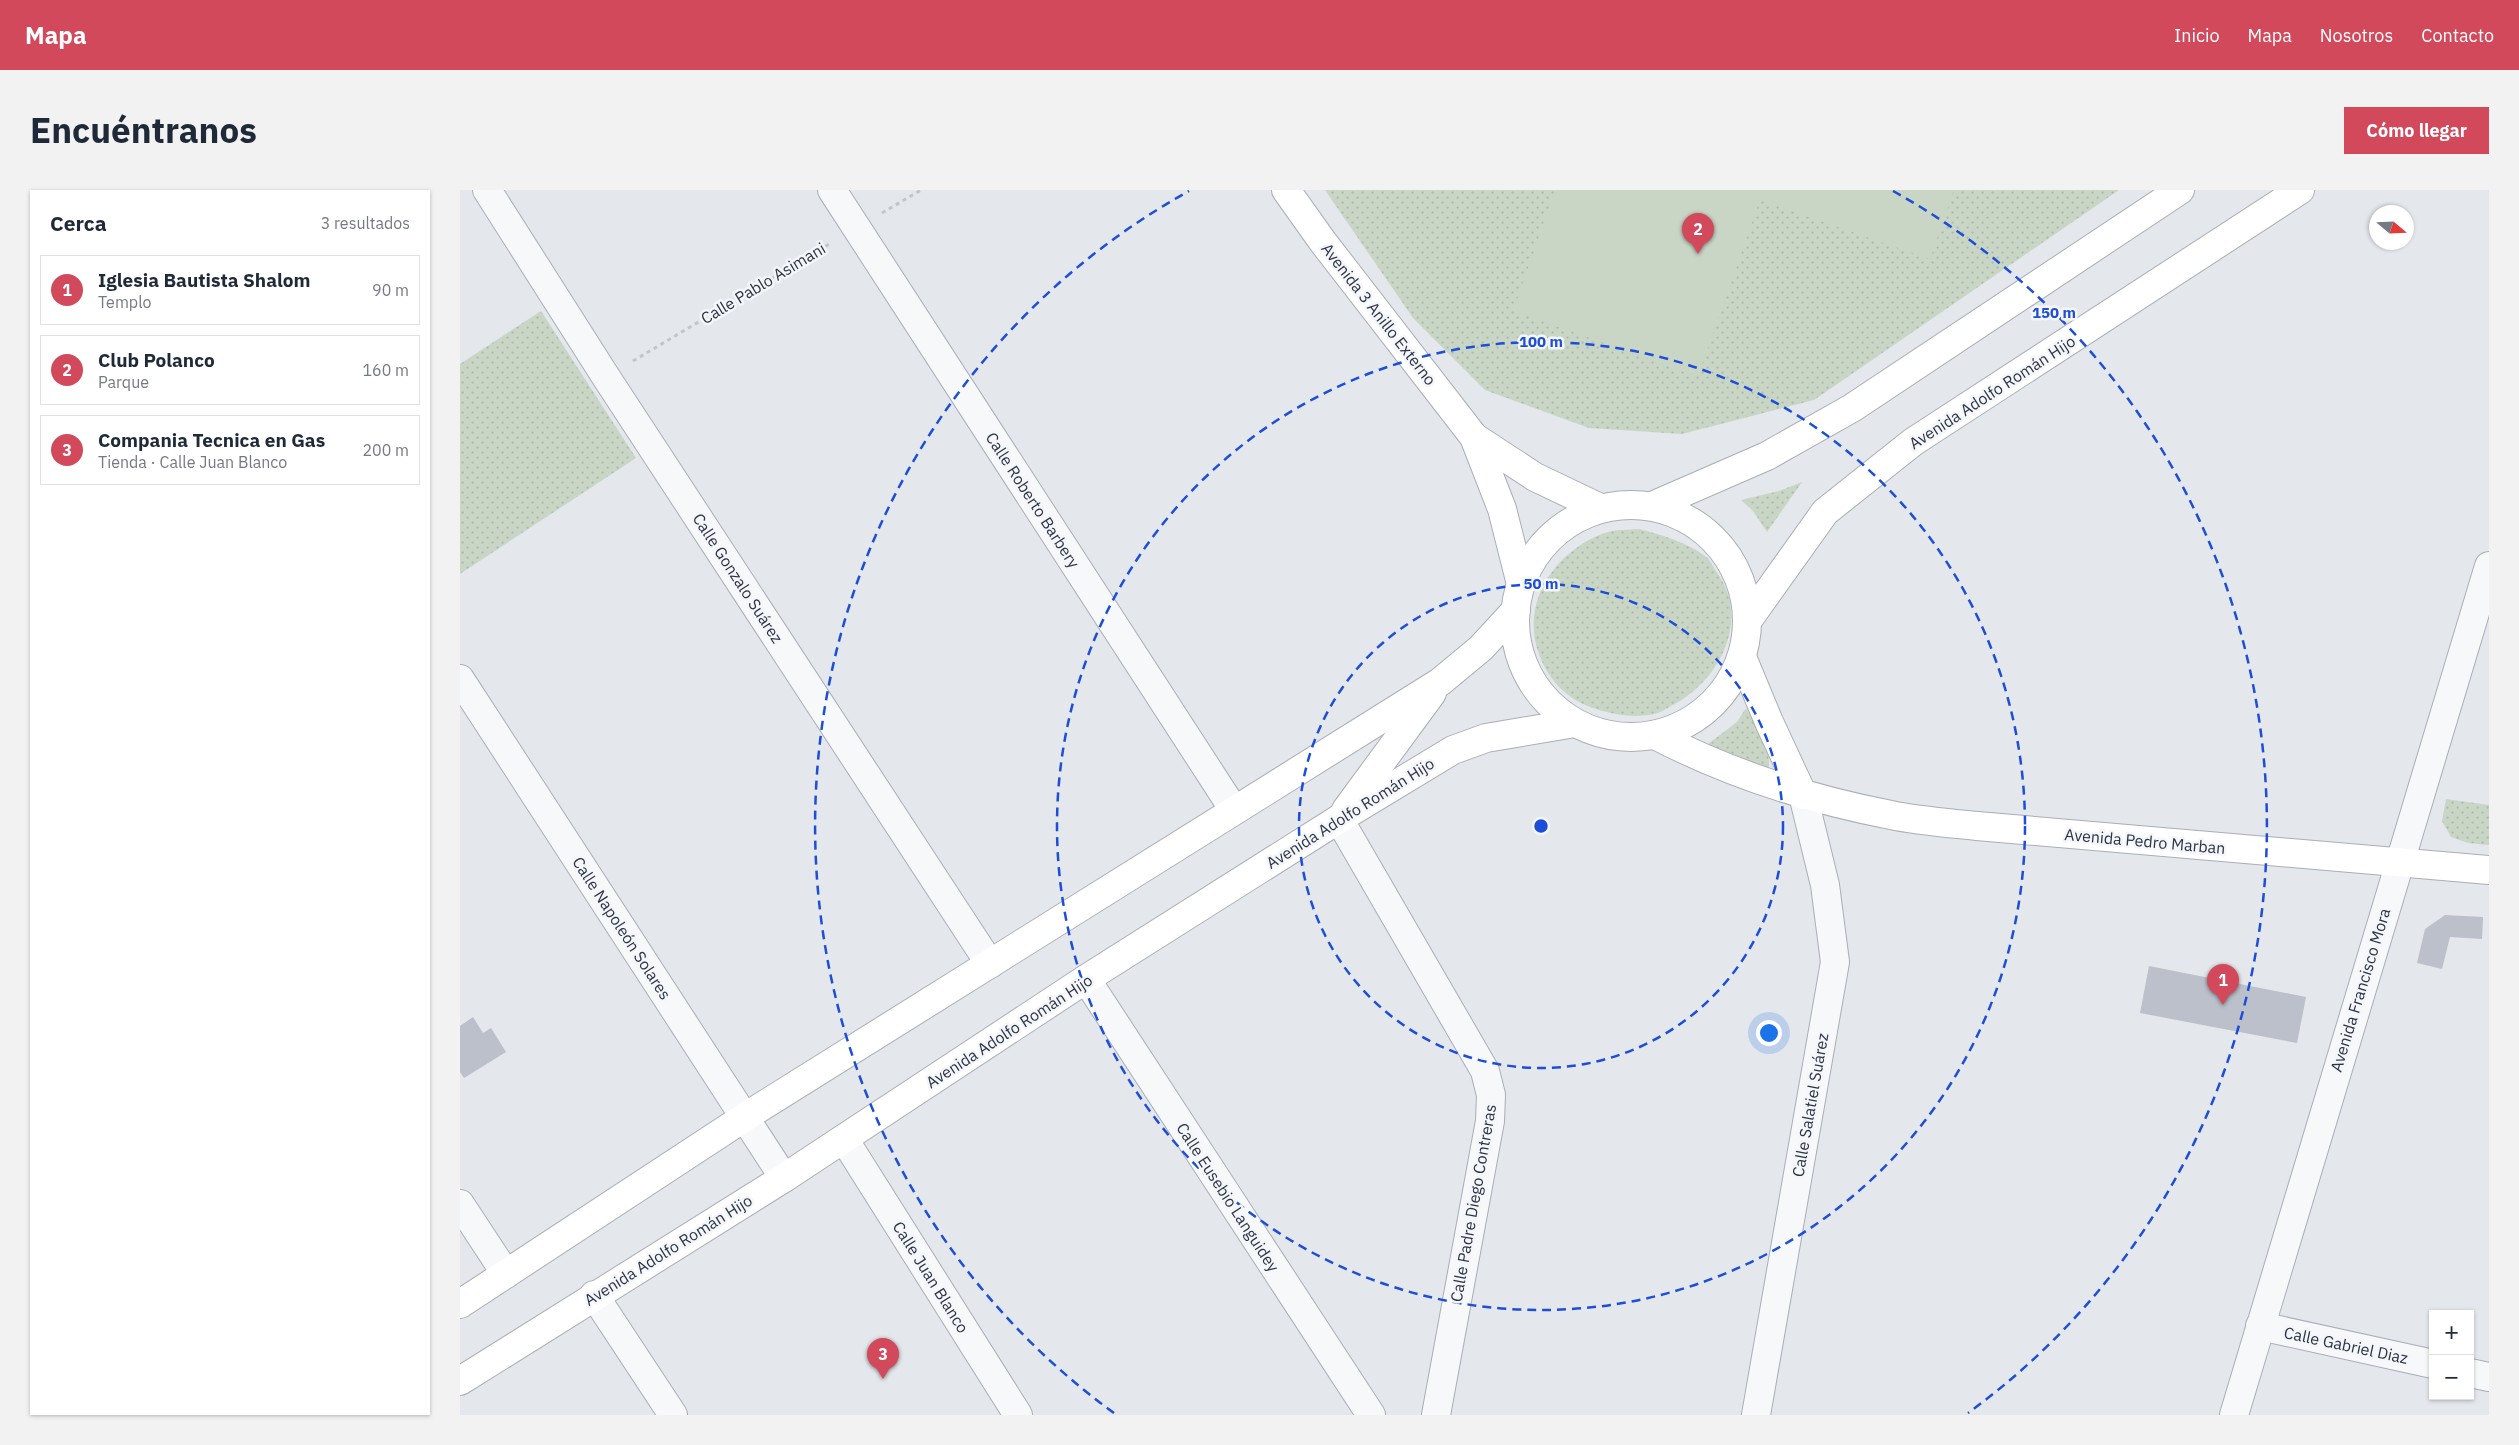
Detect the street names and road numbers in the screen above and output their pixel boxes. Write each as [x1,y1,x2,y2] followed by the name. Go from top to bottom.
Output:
[697,238,829,328] street label: Calle Pablo Asimani
[1317,239,1441,389] street label: Avenida 3 Anillo Externo
[1905,331,2079,453] street label: Avenida Adolfo Román Hijo
[982,428,1084,572] street label: Calle Roberto Barbery
[689,509,787,647] street label: Calle Gonzalo Suárez
[1262,753,1438,873] street label: Avenida Adolfo Román Hijo
[2064,824,2226,858] street label: Avenida Pedro Marban
[568,853,676,1003] street label: Calle Napoleón Solares
[2326,905,2395,1074] street label: Avenida Francisco Mora
[922,970,1096,1092] street label: Avenida Adolfo Román Hijo
[1787,1031,1833,1179] street label: Calle Salatiel Suárez
[1446,1103,1500,1303] street label: Calle Padre Diego Contreras
[1172,1119,1284,1275] street label: Calle Eusebio Languidey
[580,1190,756,1310] street label: Avenida Adolfo Román Hijo
[889,1218,973,1336] street label: Calle Juan Blanco
[2282,1322,2410,1368] street label: Calle Gabriel Diaz

